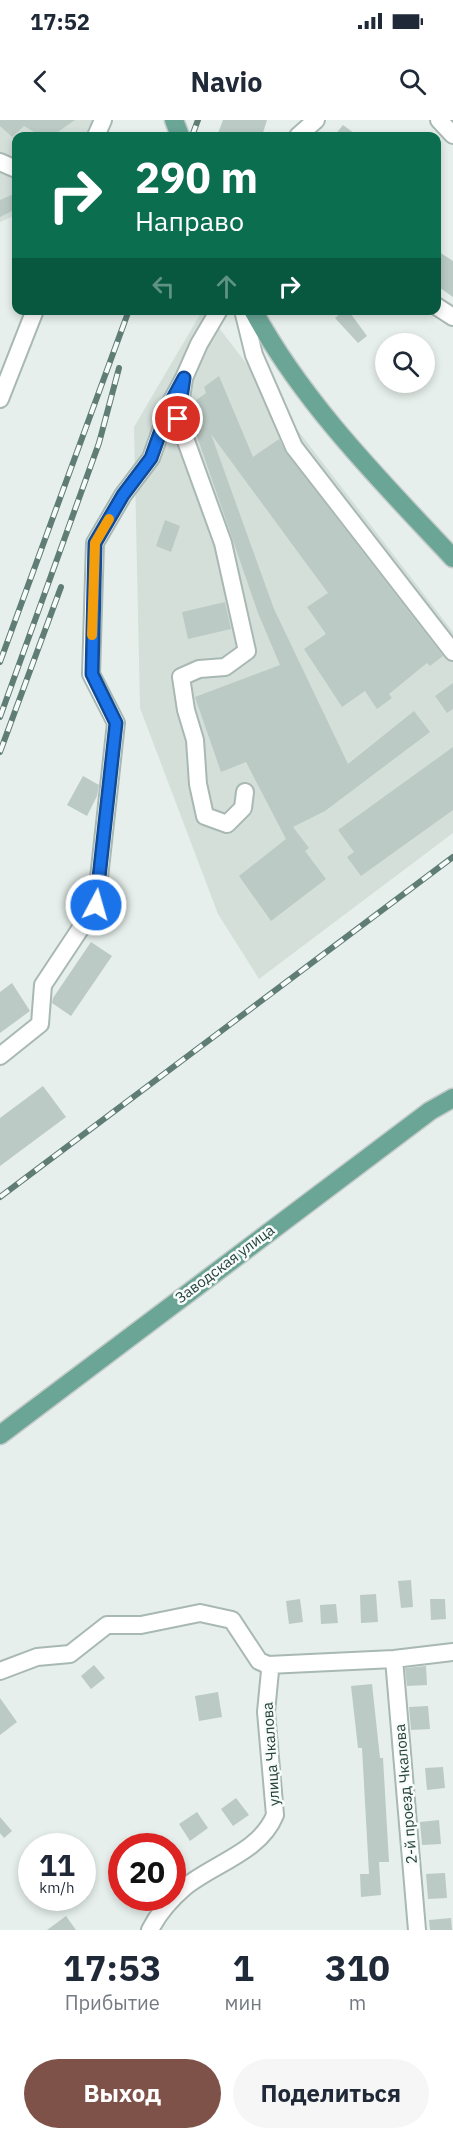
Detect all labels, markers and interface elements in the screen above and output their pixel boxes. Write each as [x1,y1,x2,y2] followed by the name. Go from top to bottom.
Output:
[30,7,90,36] text: 17:52
[190,64,263,99] text: Navio
[24,65,57,98] icon: back
[396,65,429,98] icon: search
[135,150,258,205] text: 290 m
[36,156,114,234] icon: right
[135,203,244,238] text: Направо
[147,270,180,303] icon: left
[210,270,243,303] icon: ahead
[273,270,306,303] icon: right
[375,333,435,393] map controls
[375,333,435,393] button: search
[152,393,203,444] pin
[161,402,194,435] icon: arrive
[64,873,128,937] position arrow
[171,1220,278,1307] street label: Заводская улица
[257,1701,284,1807] street label: улица Чкалова
[390,1723,421,1865] street label: 2-й проезд Чкалова
[108,1833,186,1911] speed limit sign: 20
[39,1845,75,1884] text: 11
[39,1878,75,1897] text: km/h
[63,1944,161,1991] text: 17:53
[232,1944,254,1991] text: 1
[325,1944,390,1991] text: 310
[65,1989,160,2016] text: Прибытие
[225,1989,262,2016] text: мин
[349,1989,366,2016] text: m
[24,2059,221,2128] button: Выход
[233,2059,429,2128] button: Поделиться

